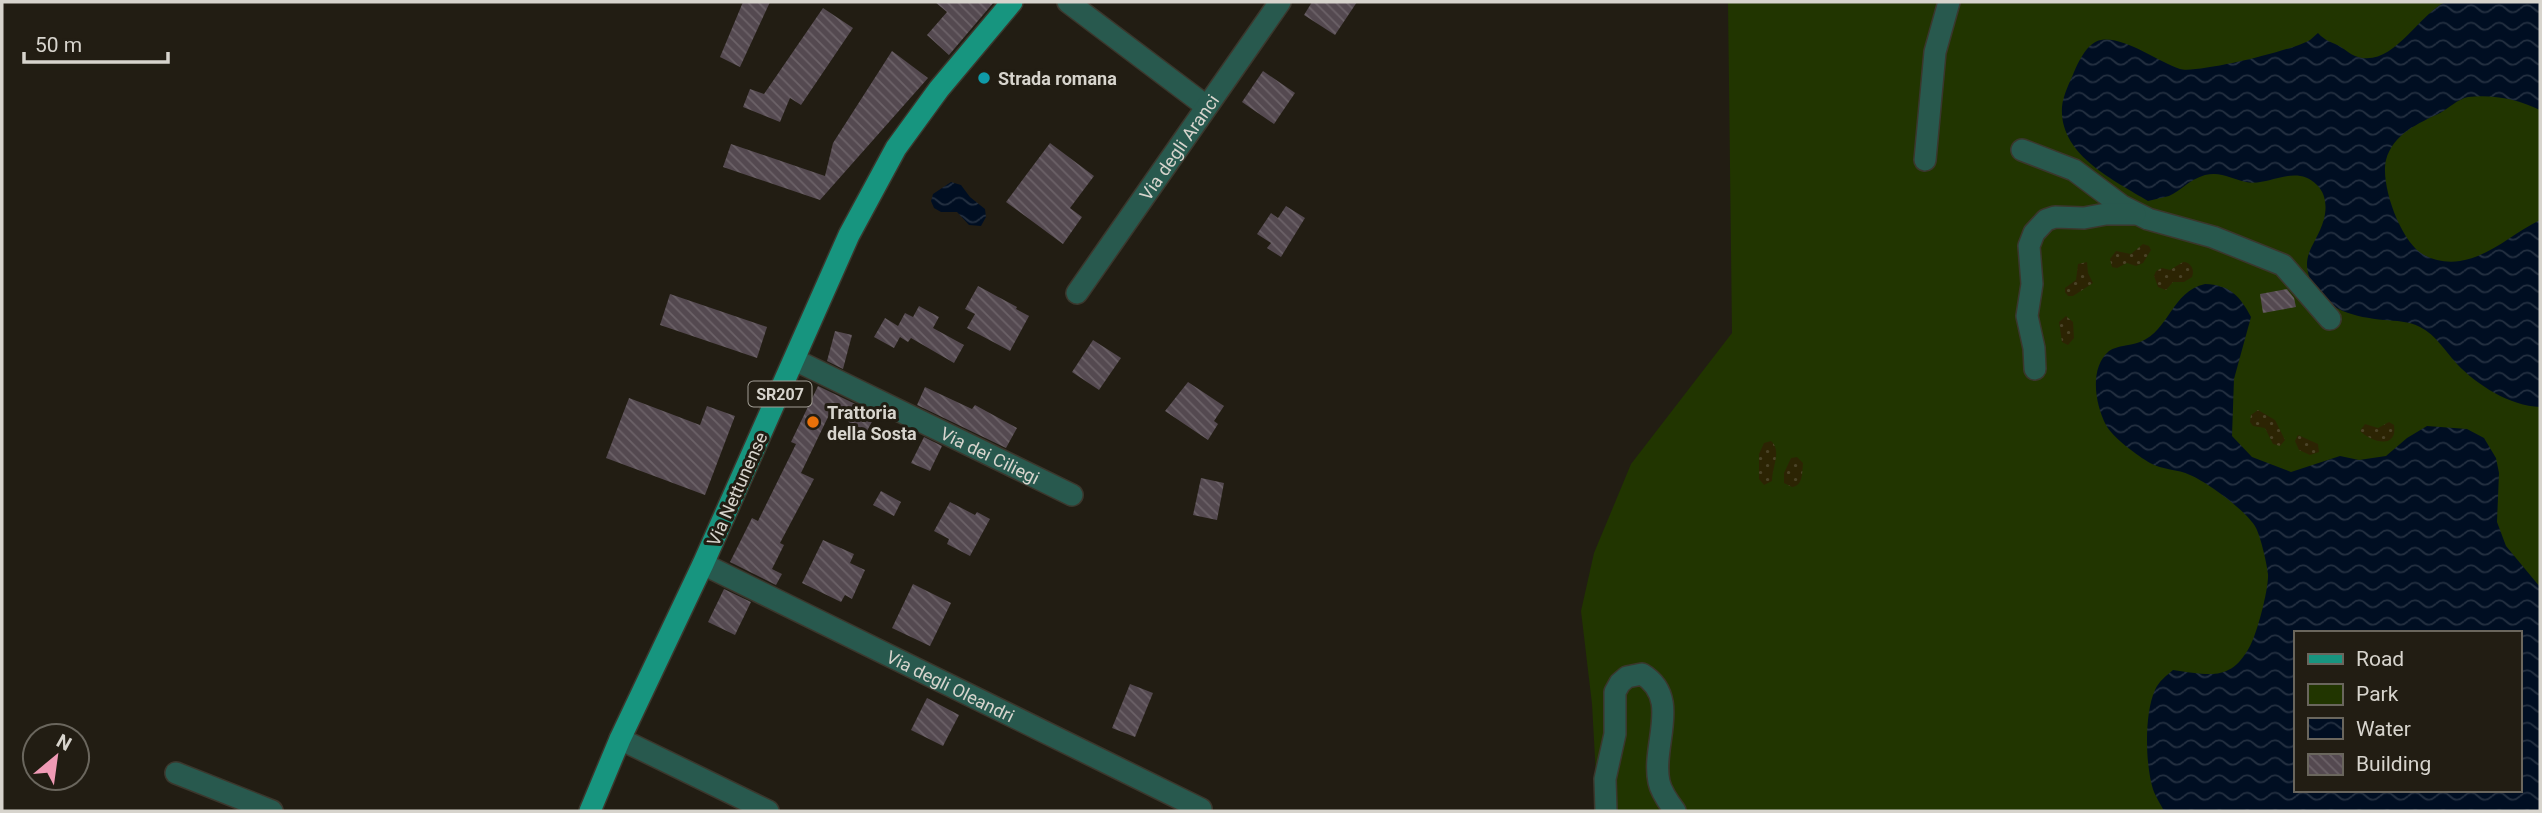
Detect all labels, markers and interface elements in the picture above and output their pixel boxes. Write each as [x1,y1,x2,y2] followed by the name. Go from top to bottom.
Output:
[24,21,168,65] scale bar
[35,33,82,57] text: 50 m
[998,68,1117,89] place label: Strada romana
[976,70,992,86] marker: Strada romana
[1135,90,1223,204] street label: Via degli Aranci
[748,382,812,406] road number: SR207
[827,402,917,444] place label: Trattoria della Sosta
[805,414,821,430] marker: Trattoria della Sosta
[937,422,1043,488] street label: Via dei Ciliegi
[703,429,771,549] street label: Via Nettunense
[2294,631,2521,792] legend
[883,646,1018,726] street label: Via degli Oleandri
[2356,647,2404,671] text: Road
[2356,682,2399,706] text: Park
[2356,717,2411,741] text: Water
[21,722,91,792] north arrow
[53,729,75,756] text: N
[2356,752,2431,776] text: Building

